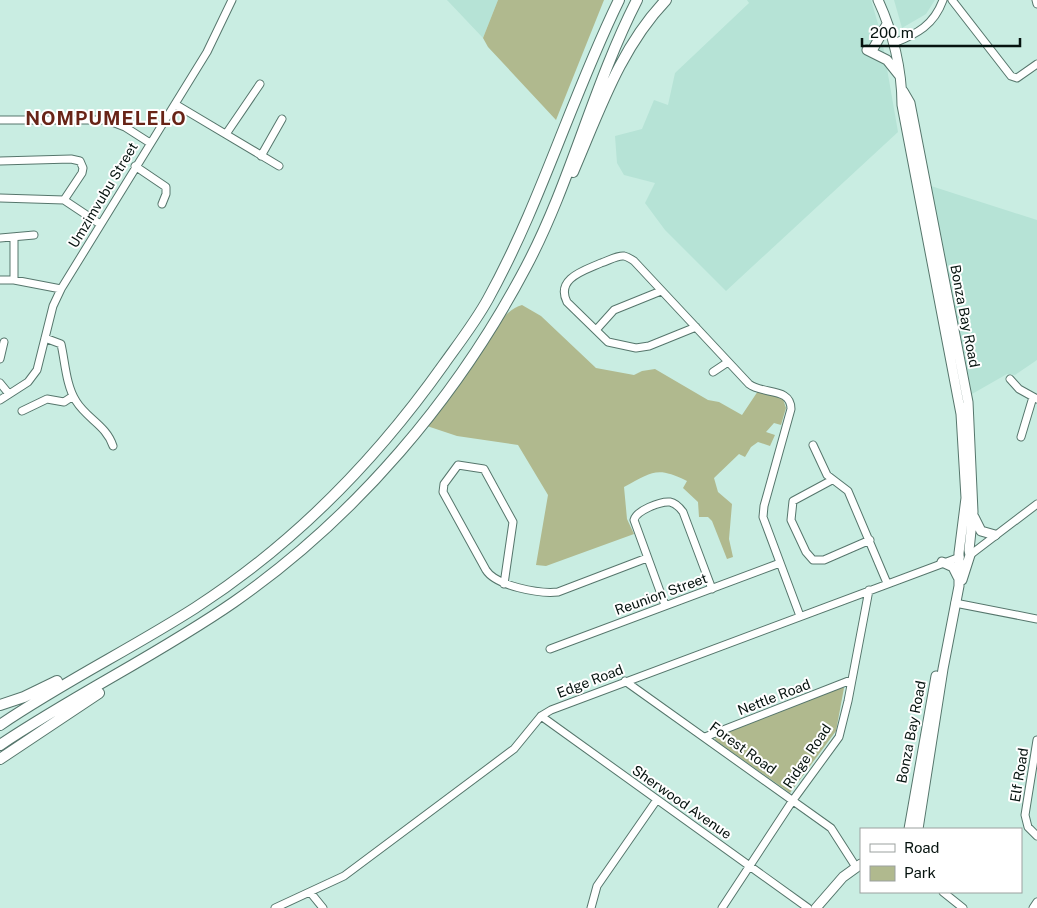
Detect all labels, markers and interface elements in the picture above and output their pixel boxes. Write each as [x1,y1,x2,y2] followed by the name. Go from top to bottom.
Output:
[862,15,1020,47] scale bar
[870,24,914,41] text: 200 m
[25,107,187,129] district label: NOMPUMELELO
[65,139,141,251] street label: Umzimvubu Street
[947,263,983,369] street label: Bonza Bay Road
[613,570,709,618] street label: Reunion Street
[555,661,625,701] street label: Edge Road
[735,676,813,718] street label: Nettle Road
[893,679,929,785] street label: Bonza Bay Road
[707,719,779,777] street label: Forest Road
[780,721,834,791] street label: Ridge Road
[1007,747,1031,803] street label: Elf Road
[629,762,735,842] street label: Sherwood Avenue
[860,828,1022,893] legend
[904,839,940,856] text: Road
[904,864,936,881] text: Park

